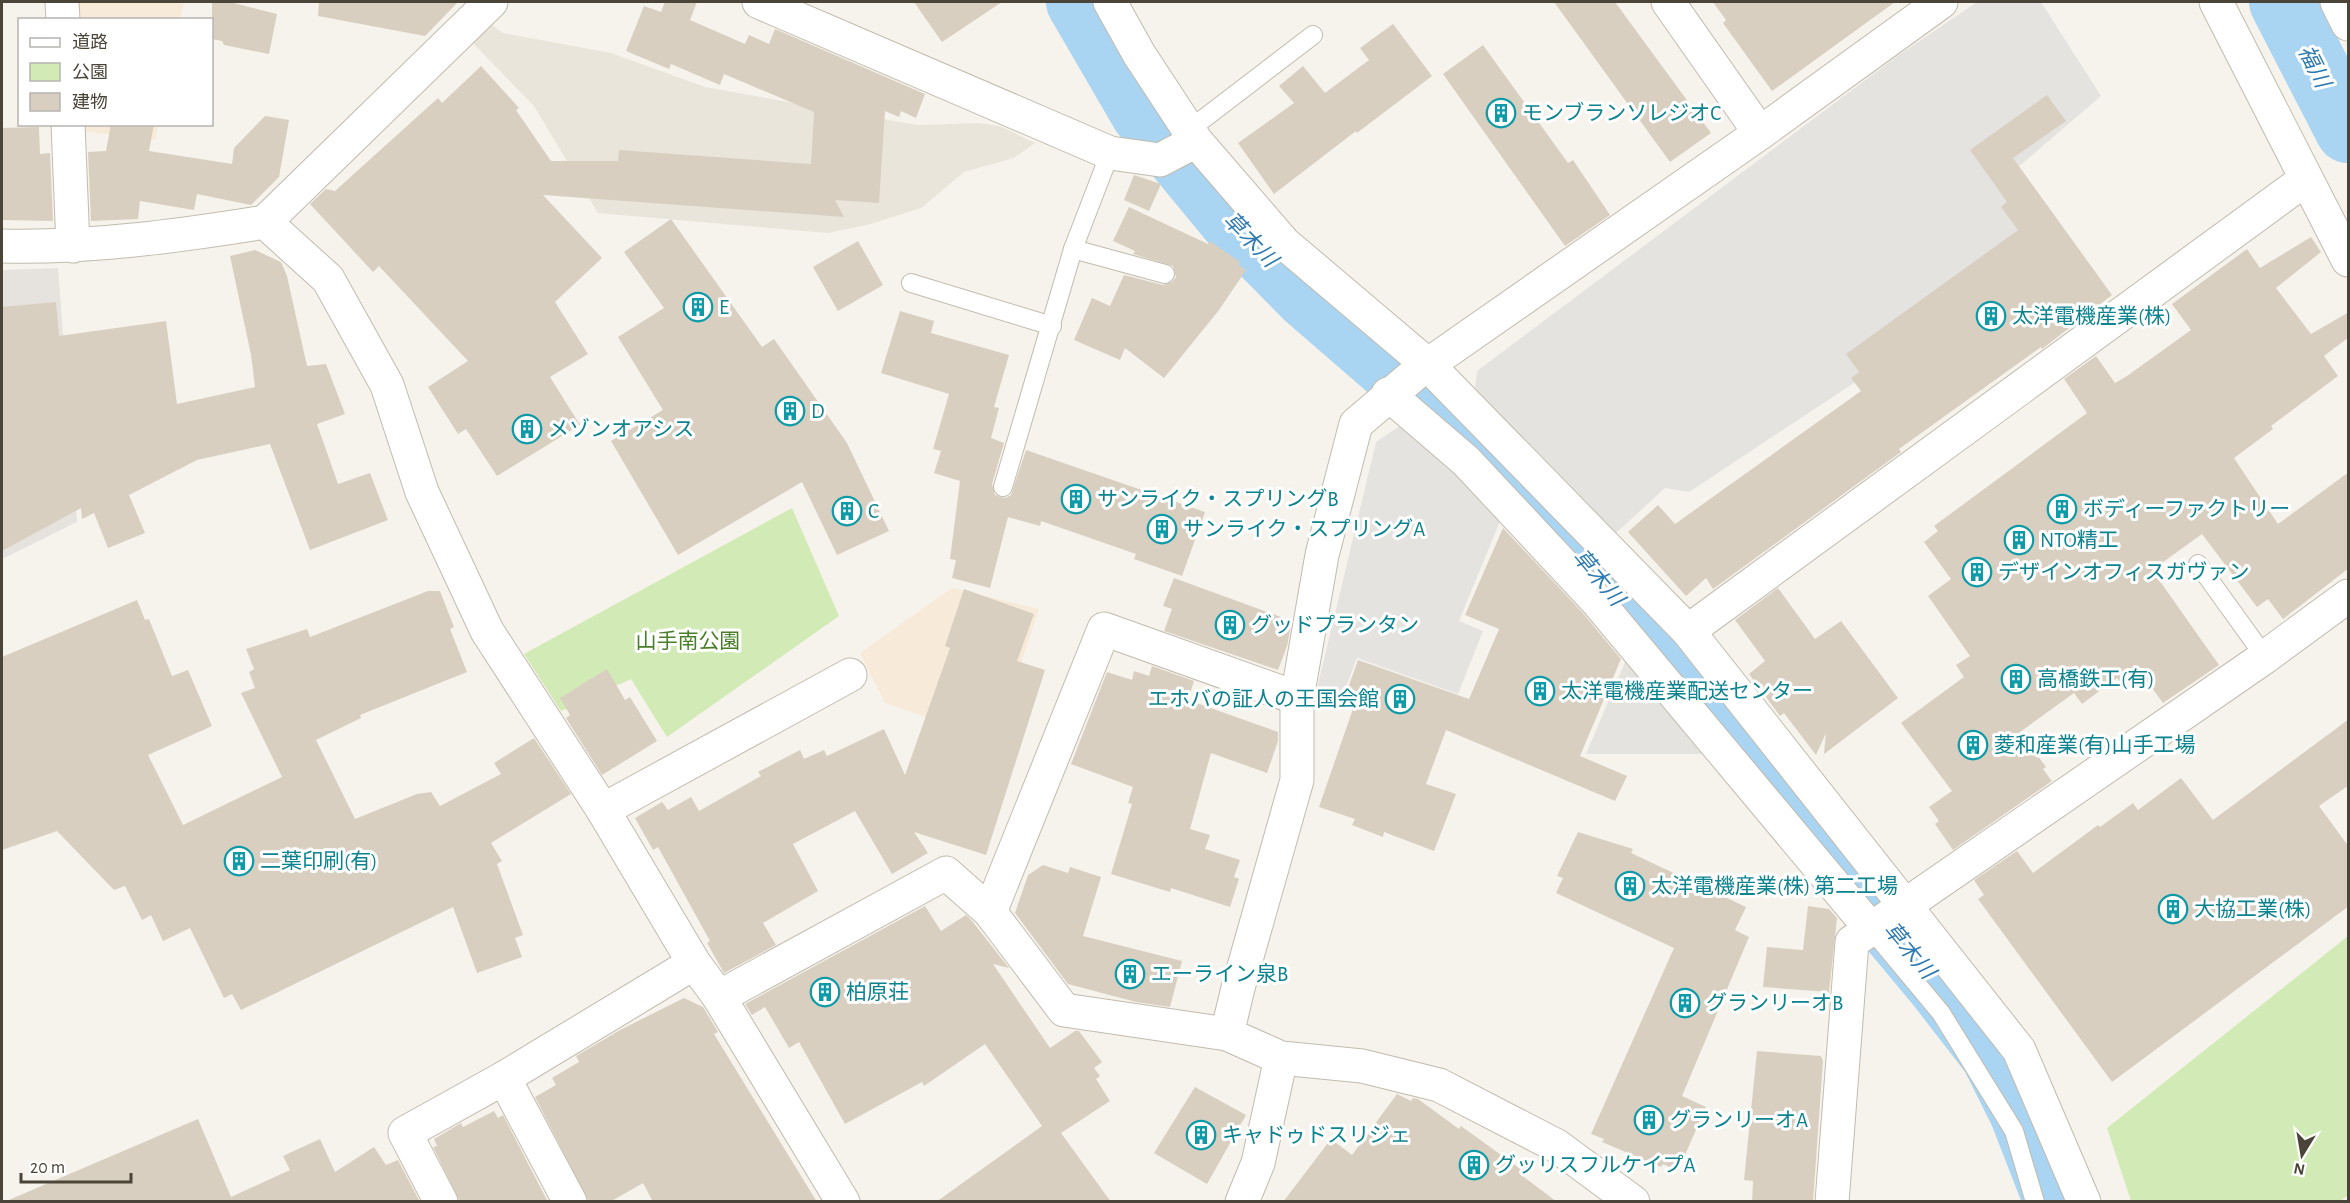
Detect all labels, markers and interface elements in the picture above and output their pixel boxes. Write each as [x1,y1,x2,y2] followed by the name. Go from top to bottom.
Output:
[18,18,213,126] legend
[72,32,108,52] text: 道路
[2294,41,2336,93] water label: 福川
[72,63,108,82] text: 公園
[72,92,108,112] text: 建物
[1485,97,1517,129] building icon: モンブランソレジオC
[1522,101,1721,124] place label: モンブランソレジオC
[1219,208,1283,273] water label: 草木川
[682,291,714,323] building icon: E
[719,297,729,318] place label: E
[1975,300,2007,332] building icon: 太洋電機産業(株)
[2012,305,2171,327] place label: 太洋電機産業(株)
[774,395,806,427] building icon: D
[811,401,825,422] place label: D
[511,413,543,445] building icon: メゾンオアシス
[548,418,694,440] place label: メゾンオアシス
[1060,483,1092,515] building icon: サンライク・スプリングB
[1097,488,1338,510] place label: サンライク・スプリングB
[2046,493,2078,525] building icon: ボディーファクトリー
[831,495,863,527] building icon: C
[2083,498,2290,520] place label: ボディーファクトリー
[868,501,879,522] place label: C
[1146,513,1178,545] building icon: サンライク・スプリングA
[1183,518,1425,540] place label: サンライク・スプリングA
[2003,524,2035,556] building icon: NTO精工
[2040,529,2119,551] place label: NTO精工
[1569,545,1630,612] water label: 草木川
[1961,556,1993,588] building icon: デザインオフィスガヴァン
[1998,561,2250,583] place label: デザインオフィスガヴァン
[1214,609,1246,641] building icon: グッドプランタン
[1251,614,1419,636] place label: グッドプランタン
[636,630,741,652] park label: 山手南公園
[2000,663,2032,695] building icon: 高橋鉄工(有)
[2037,668,2154,690] place label: 高橋鉄工(有)
[1524,675,1556,707] building icon: 太洋電機産業配送センター
[1561,680,1813,702] place label: 太洋電機産業配送センター
[1384,683,1416,715] building icon: エホバの証人の王国会館
[1148,688,1379,710] place label: エホバの証人の王国会館
[1957,729,1989,761] building icon: 菱和産業(有)山手工場
[1994,734,2195,756] place label: 菱和産業(有)山手工場
[223,845,255,877] building icon: 二葉印刷(有)
[260,850,377,872] place label: 二葉印刷(有)
[1614,870,1646,902] building icon: 太洋電機産業(株) 第二工場
[1651,875,1898,897] place label: 太洋電機産業(株) 第二工場
[2157,893,2189,925] building icon: 大協工業(株)
[2194,898,2311,920] place label: 大協工業(株)
[1880,918,1941,985] water label: 草木川
[1114,958,1146,990] building icon: エーライン泉B
[1151,963,1288,985] place label: エーライン泉B
[809,976,841,1008] building icon: 柏原荘
[846,981,909,1003] place label: 柏原荘
[1669,987,1701,1019] building icon: グランリーオB
[1706,992,1843,1014] place label: グランリーオB
[1633,1104,1665,1136] building icon: グランリーオA
[1670,1109,1808,1131] place label: グランリーオA
[1185,1119,1217,1151] building icon: キャドゥドスリジェ
[1222,1125,1411,1146] place label: キャドゥドスリジェ
[2272,1125,2332,1185] north arrow
[21,1146,130,1184] scale bar
[1458,1149,1490,1181] building icon: グッリスフルケイプA
[1495,1154,1696,1176] place label: グッリスフルケイプA
[30,1159,65,1177] text: 20 m
[2292,1160,2306,1178] text: N

